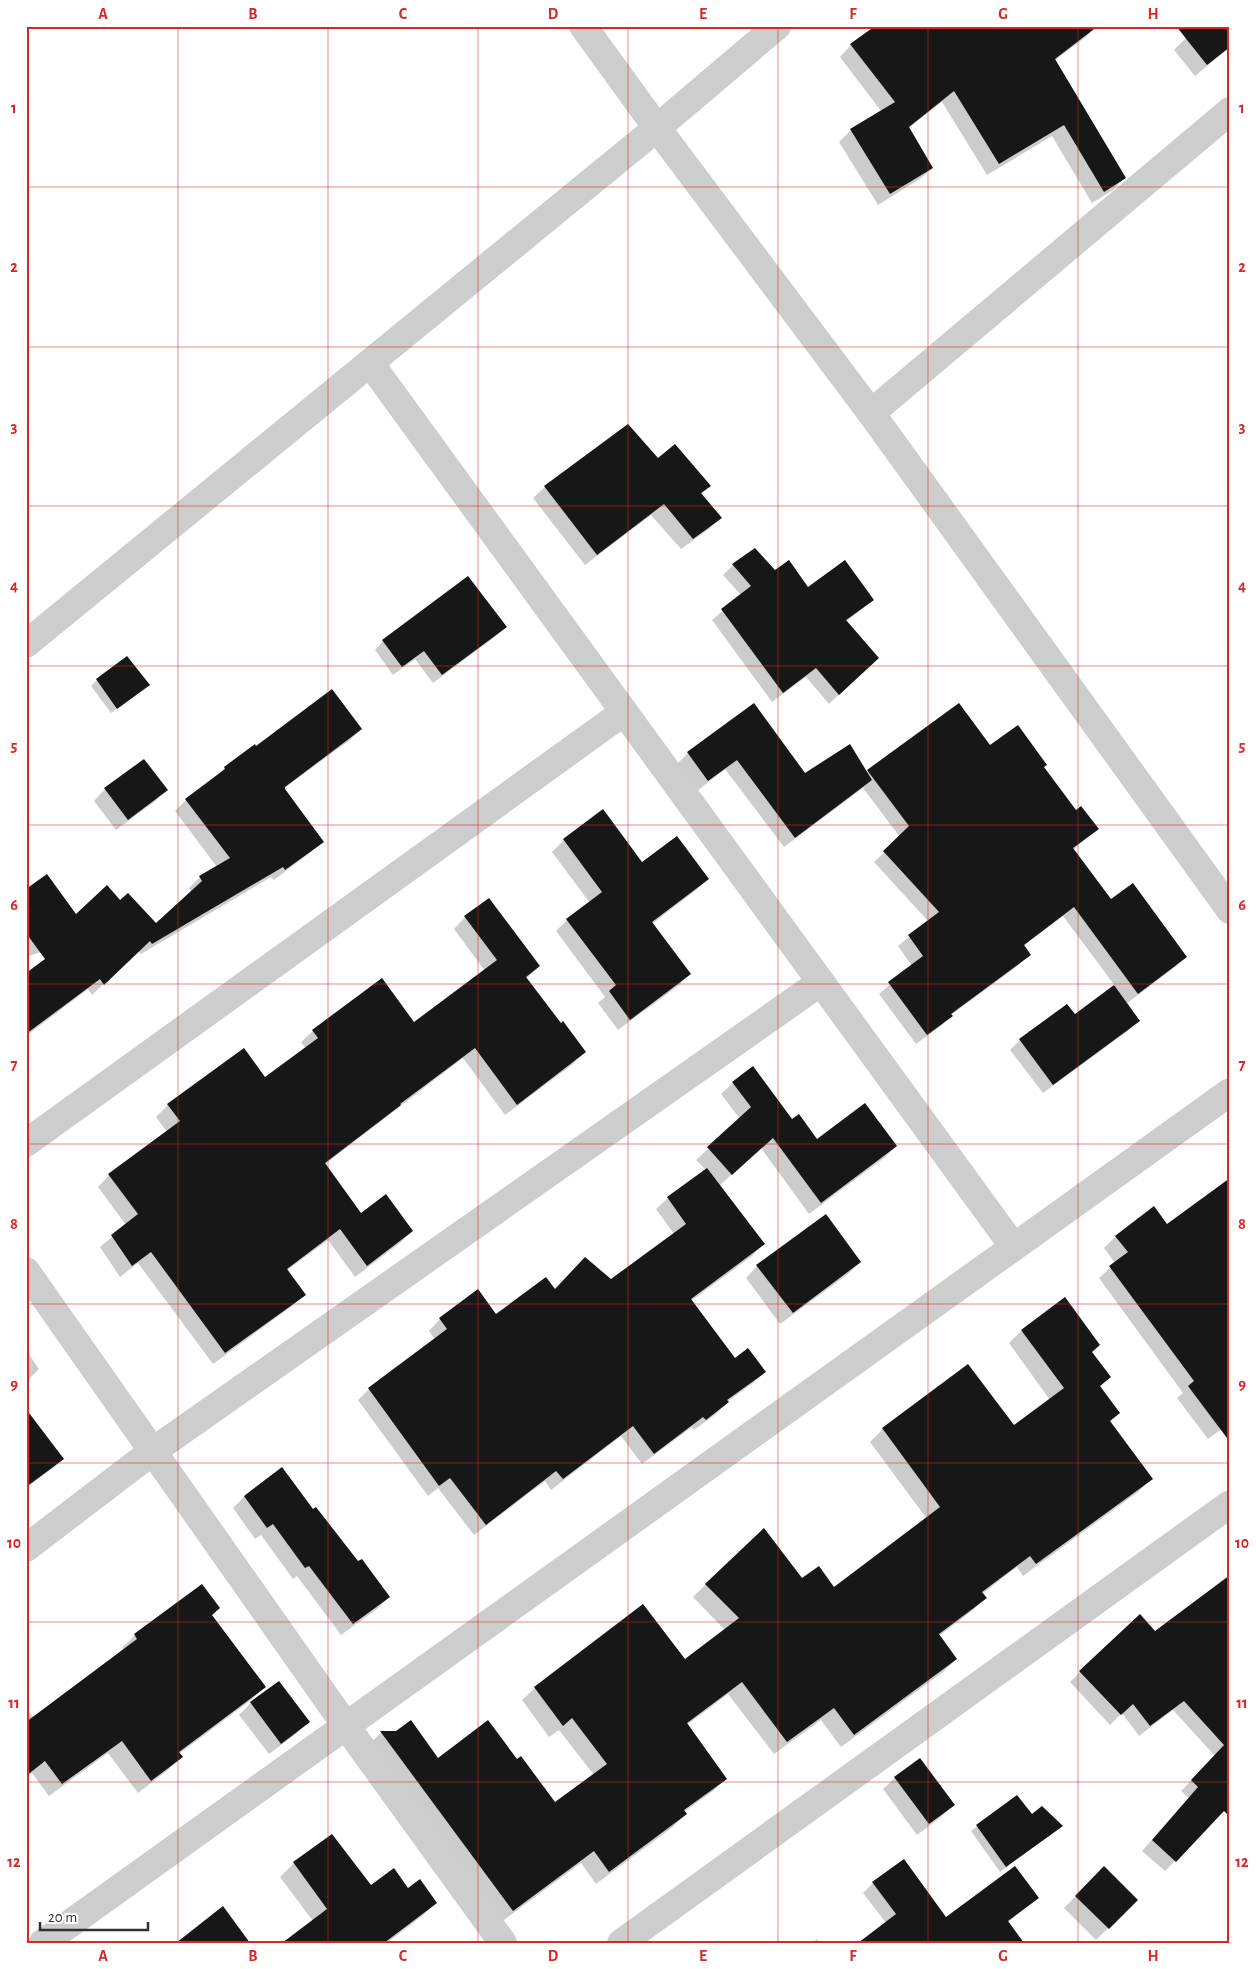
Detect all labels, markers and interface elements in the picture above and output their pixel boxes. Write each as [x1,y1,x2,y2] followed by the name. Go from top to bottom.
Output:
[98,6,108,22] text: A
[248,6,258,22] text: B
[399,6,408,22] text: C
[548,6,559,22] text: D
[699,6,707,22] text: E
[849,6,857,22] text: F
[998,6,1008,22] text: G
[1147,6,1159,22] text: H
[11,100,17,116] text: 1
[1239,100,1245,116] text: 1
[10,259,18,275] text: 2
[1238,259,1246,275] text: 2
[11,419,18,435] text: 3
[1239,419,1246,435] text: 3
[10,578,18,594] text: 4
[1238,578,1246,594] text: 4
[11,738,18,754] text: 5
[1239,738,1246,754] text: 5
[10,897,18,913] text: 6
[1238,897,1246,913] text: 6
[11,1057,18,1073] text: 7
[1239,1057,1246,1073] text: 7
[10,1216,18,1232] text: 8
[1238,1216,1246,1232] text: 8
[10,1376,18,1392] text: 9
[1238,1376,1246,1392] text: 9
[7,1535,21,1551] text: 10
[1235,1535,1249,1551] text: 10
[8,1695,20,1711] text: 11
[1236,1695,1248,1711] text: 11
[7,1854,21,1870] text: 12
[1235,1854,1249,1870] text: 12
[40,1899,148,1931] scale bar
[48,1910,77,1925] text: 20 m
[98,1948,108,1964] text: A
[248,1948,258,1964] text: B
[399,1948,408,1964] text: C
[548,1948,559,1964] text: D
[699,1948,707,1964] text: E
[849,1948,857,1964] text: F
[998,1948,1008,1964] text: G
[1147,1948,1159,1964] text: H

